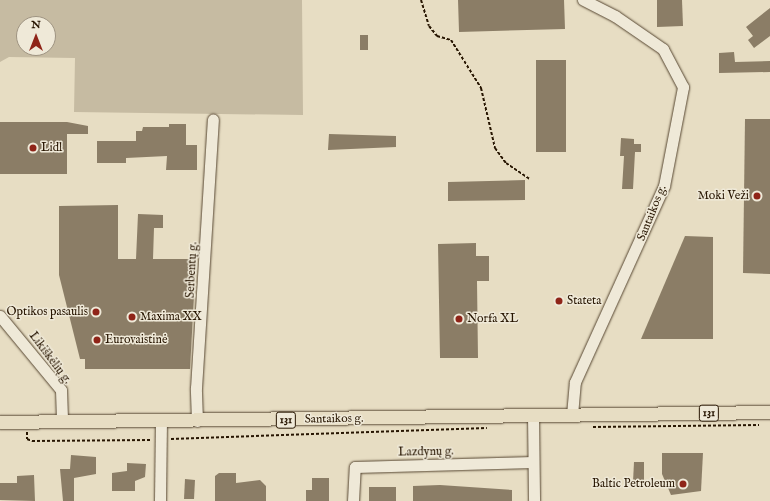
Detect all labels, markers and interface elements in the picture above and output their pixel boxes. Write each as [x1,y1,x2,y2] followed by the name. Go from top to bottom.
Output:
[16,16,56,56] north arrow
[31,18,41,32] text: N
[41,141,62,155] place label: Lidl
[28,143,38,153] marker: Lidl
[634,183,670,243] street label: Santaikos g.
[698,189,749,203] place label: Moki Veži
[752,191,762,201] marker: Moki Veži
[183,242,201,298] street label: Serbentų g.
[567,294,601,308] place label: Stateta
[554,296,564,306] marker: Stateta
[7,305,88,319] place label: Optikos pasaulis
[91,307,101,317] marker: Optikos pasaulis
[140,310,202,324] place label: Maxima XX
[127,312,137,322] marker: Maxima XX
[467,312,518,326] place label: Norfa XL
[454,314,464,324] marker: Norfa XL
[26,329,74,387] street label: Likiškėlių g.
[105,333,167,347] place label: Eurovaistinė
[92,335,102,345] marker: Eurovaistinė
[698,404,720,422] road number: 131
[275,411,297,429] road number: 131
[304,411,364,427] street label: Santaikos g.
[398,444,454,460] street label: Lazdynų g.
[592,477,675,491] place label: Baltic Petroleum
[678,479,688,489] marker: Baltic Petroleum

